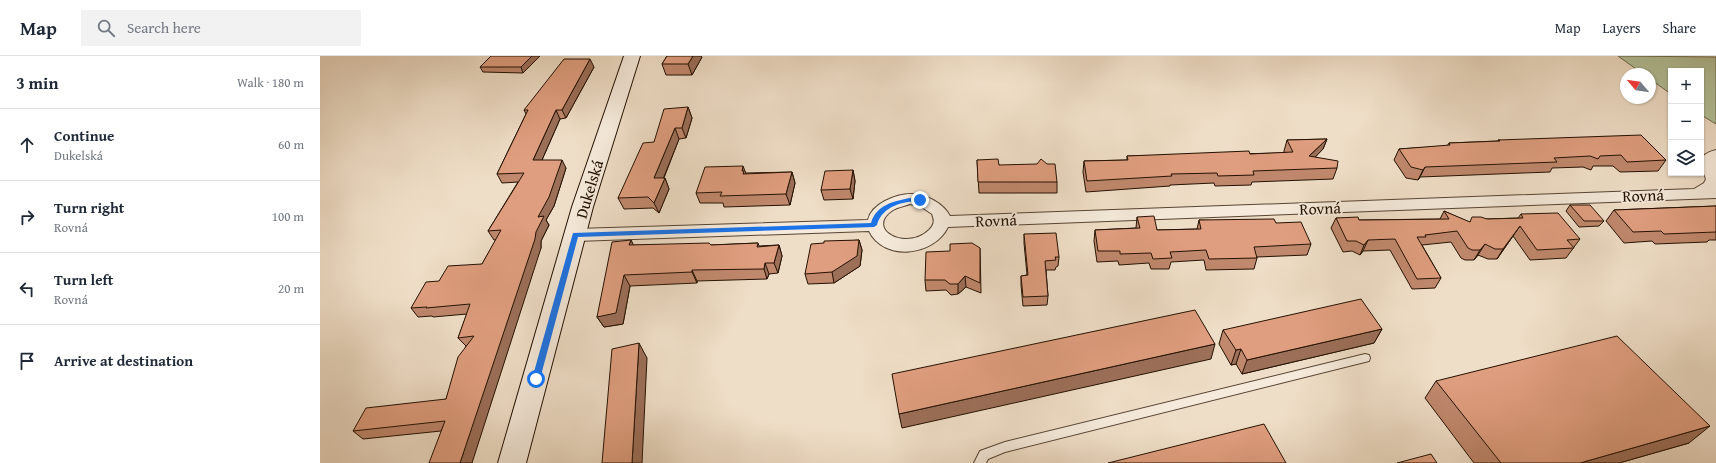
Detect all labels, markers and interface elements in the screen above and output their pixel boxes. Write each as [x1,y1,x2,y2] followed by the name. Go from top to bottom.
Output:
[81,10,361,46] search box
[20,14,57,42] text: Map
[95,17,117,39] icon: search
[127,17,201,38] text: Search here
[1555,18,1581,38] text: Map
[1603,18,1641,38] text: Layers
[1663,18,1696,38] text: Share
[1620,68,1656,104] north arrow
[1668,68,1704,176] map controls
[1668,68,1704,104] button: +
[16,70,58,95] text: 3 min
[237,73,304,92] text: Walk · 180 m
[1668,104,1704,140] button: −
[54,125,115,146] text: Continue
[16,134,38,156] icon: ahead
[278,135,304,154] text: 60 m
[1668,140,1704,176] button: layers
[54,146,103,165] text: Dukelská
[569,156,609,221] street label: Dukelská
[1622,182,1665,208] street label: Rovná
[911,191,929,209] route end
[1299,195,1342,221] street label: Rovná
[54,197,125,218] text: Turn right
[16,206,38,228] icon: right
[272,207,304,226] text: 100 m
[975,207,1018,233] street label: Rovná
[54,218,88,237] text: Rovná
[54,269,113,290] text: Turn left
[16,278,38,300] icon: left
[278,279,304,298] text: 20 m
[54,290,88,309] text: Rovná
[16,350,38,372] icon: arrive
[54,350,193,371] text: Arrive at destination
[527,370,545,388] route start

